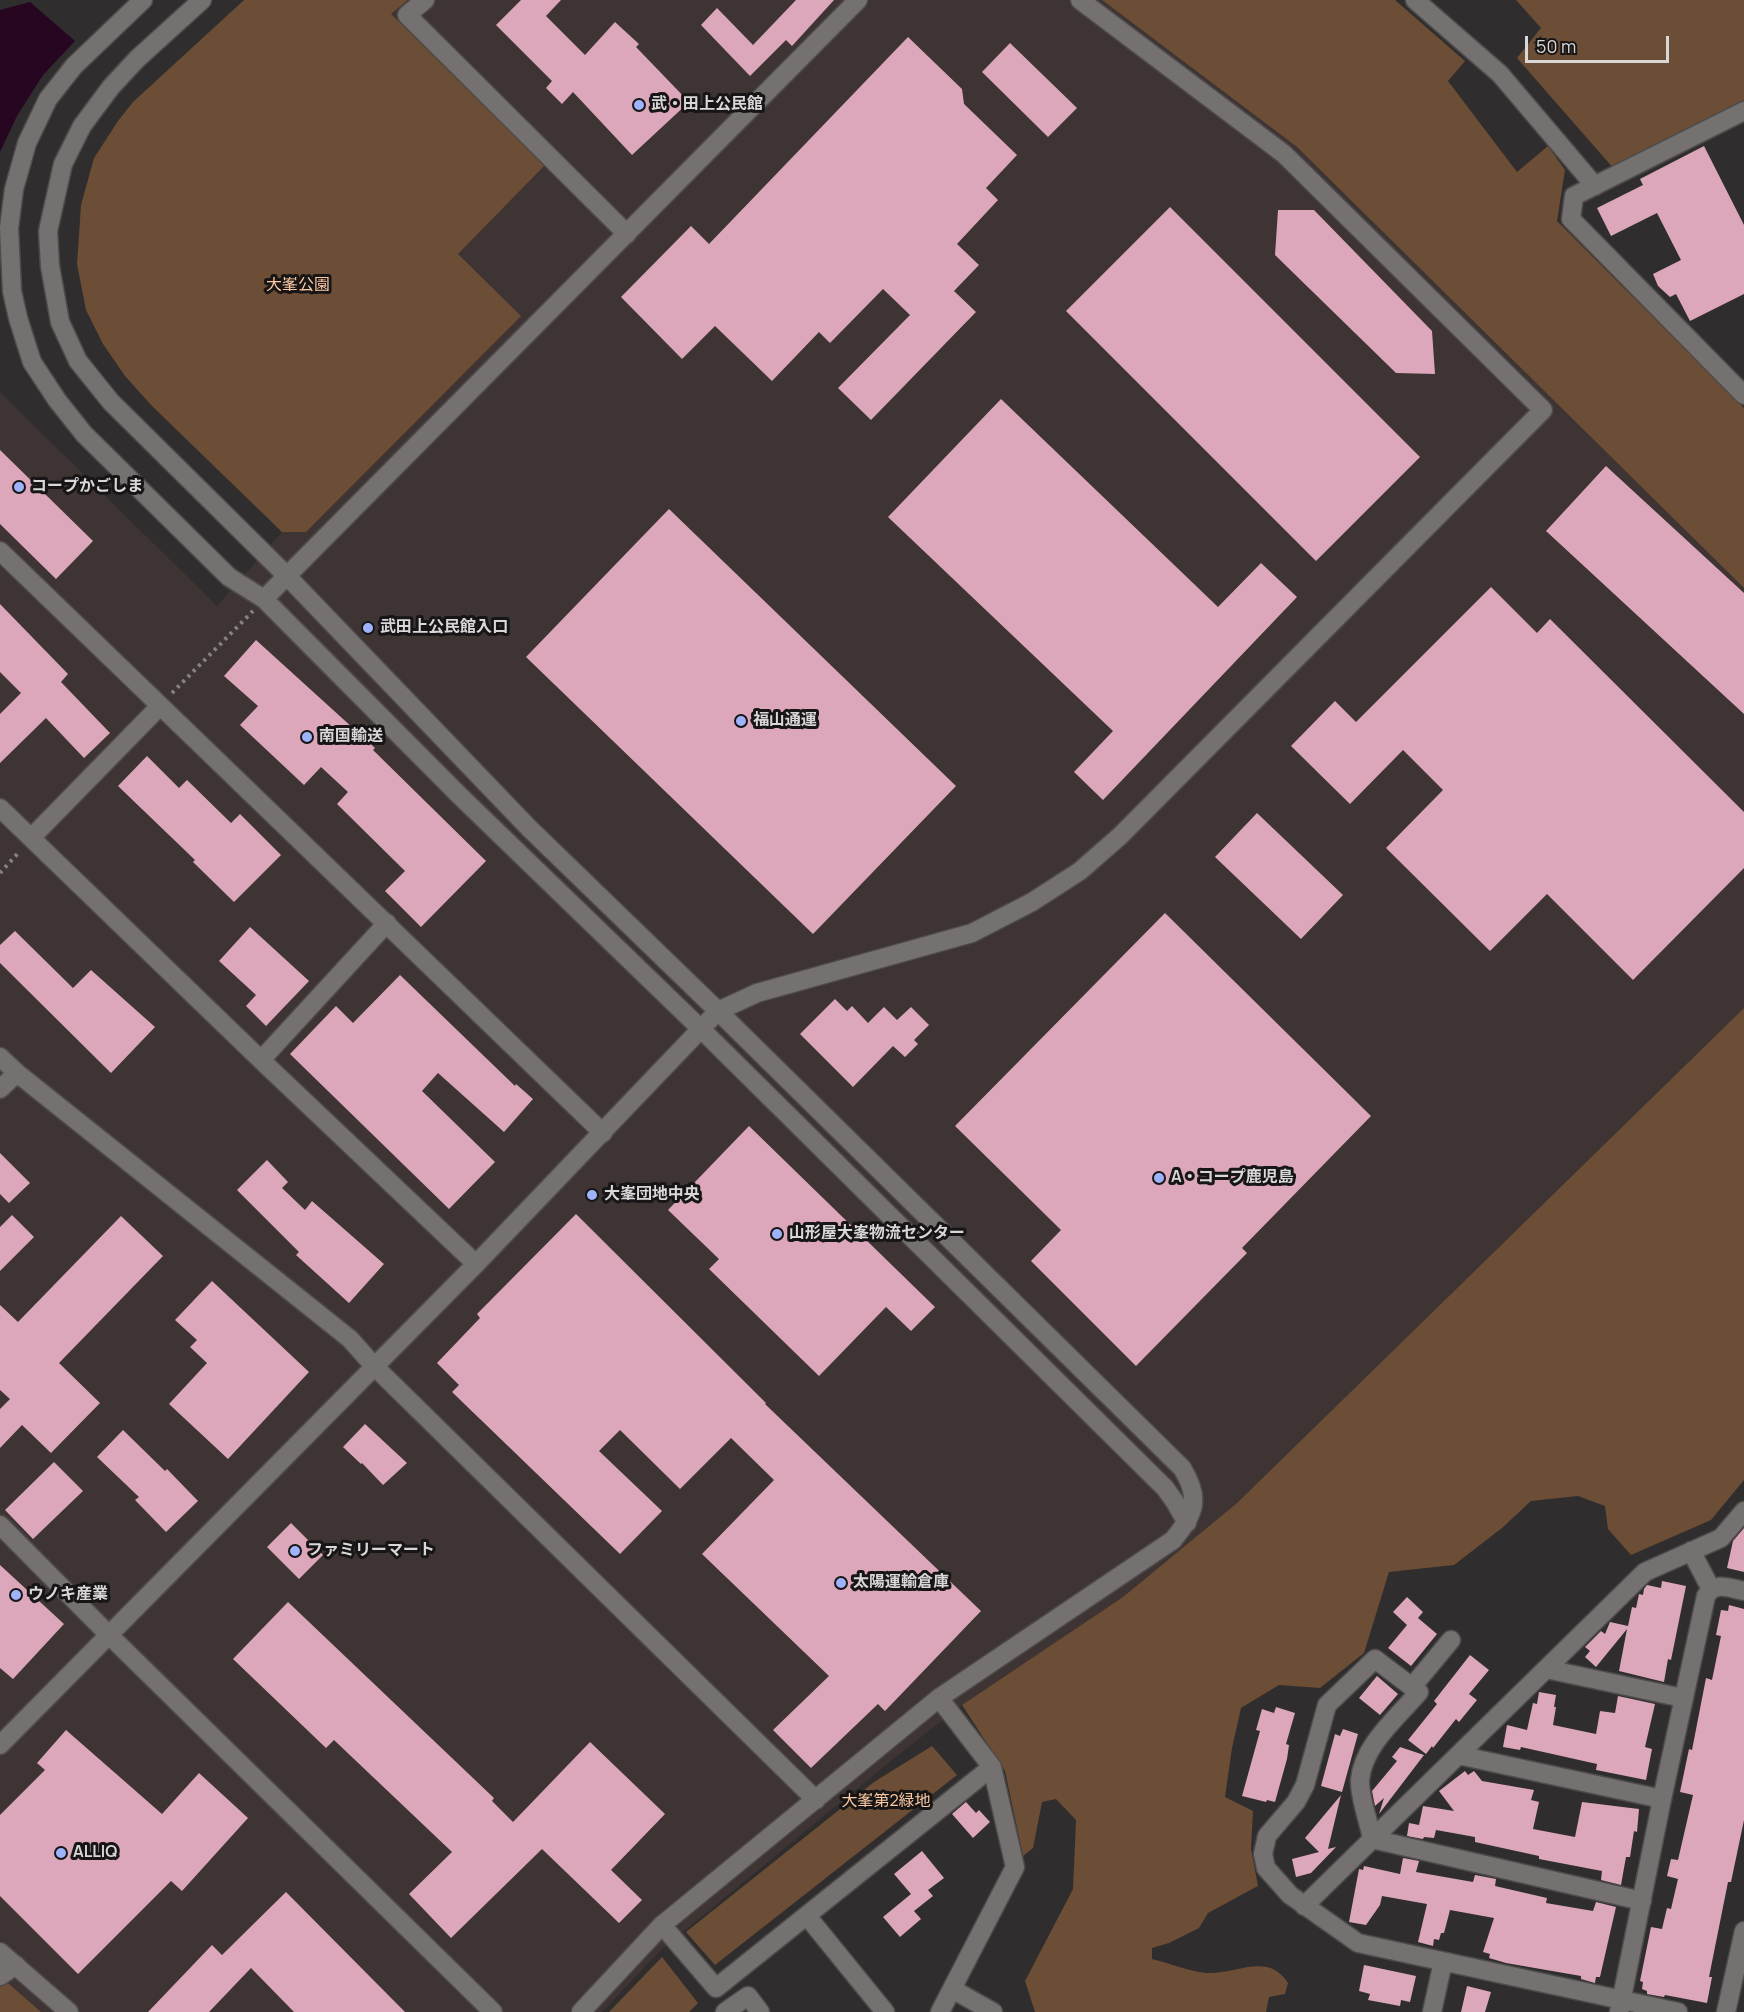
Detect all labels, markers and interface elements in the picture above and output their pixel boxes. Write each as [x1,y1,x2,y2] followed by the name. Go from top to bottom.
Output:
[1528,24,1672,62] scale bar
[1536,34,1576,58] text: 50 m
[651,95,763,115] place label: 武・田上公民館
[632,98,646,112] marker: 武・田上公民館
[266,276,330,296] park label: 大峯公園
[31,477,143,497] place label: コープかごしま
[12,480,26,494] marker: コープかごしま
[380,618,508,638] place label: 武田上公民館入口
[361,621,375,635] marker: 武田上公民館入口
[753,711,817,731] place label: 福山通運
[734,714,748,728] marker: 福山通運
[319,727,383,747] place label: 南国輸送
[300,730,314,744] marker: 南国輸送
[1171,1168,1294,1188] place label: A・コープ鹿児島
[1152,1171,1166,1185] marker: A・コープ鹿児島
[604,1185,700,1205] place label: 大峯団地中央
[585,1188,599,1202] marker: 大峯団地中央
[789,1224,965,1244] place label: 山形屋大峯物流センター
[770,1227,784,1241] marker: 山形屋大峯物流センター
[307,1541,435,1561] place label: ファミリーマート
[288,1544,302,1558] marker: ファミリーマート
[853,1573,949,1593] place label: 太陽運輸倉庫
[834,1576,848,1590] marker: 太陽運輸倉庫
[28,1585,108,1605] place label: ウノキ産業
[9,1588,23,1602] marker: ウノキ産業
[841,1792,931,1812] park label: 大峯第2緑地
[73,1843,117,1863] place label: ALLIQ
[54,1846,68,1860] marker: ALLIQ

